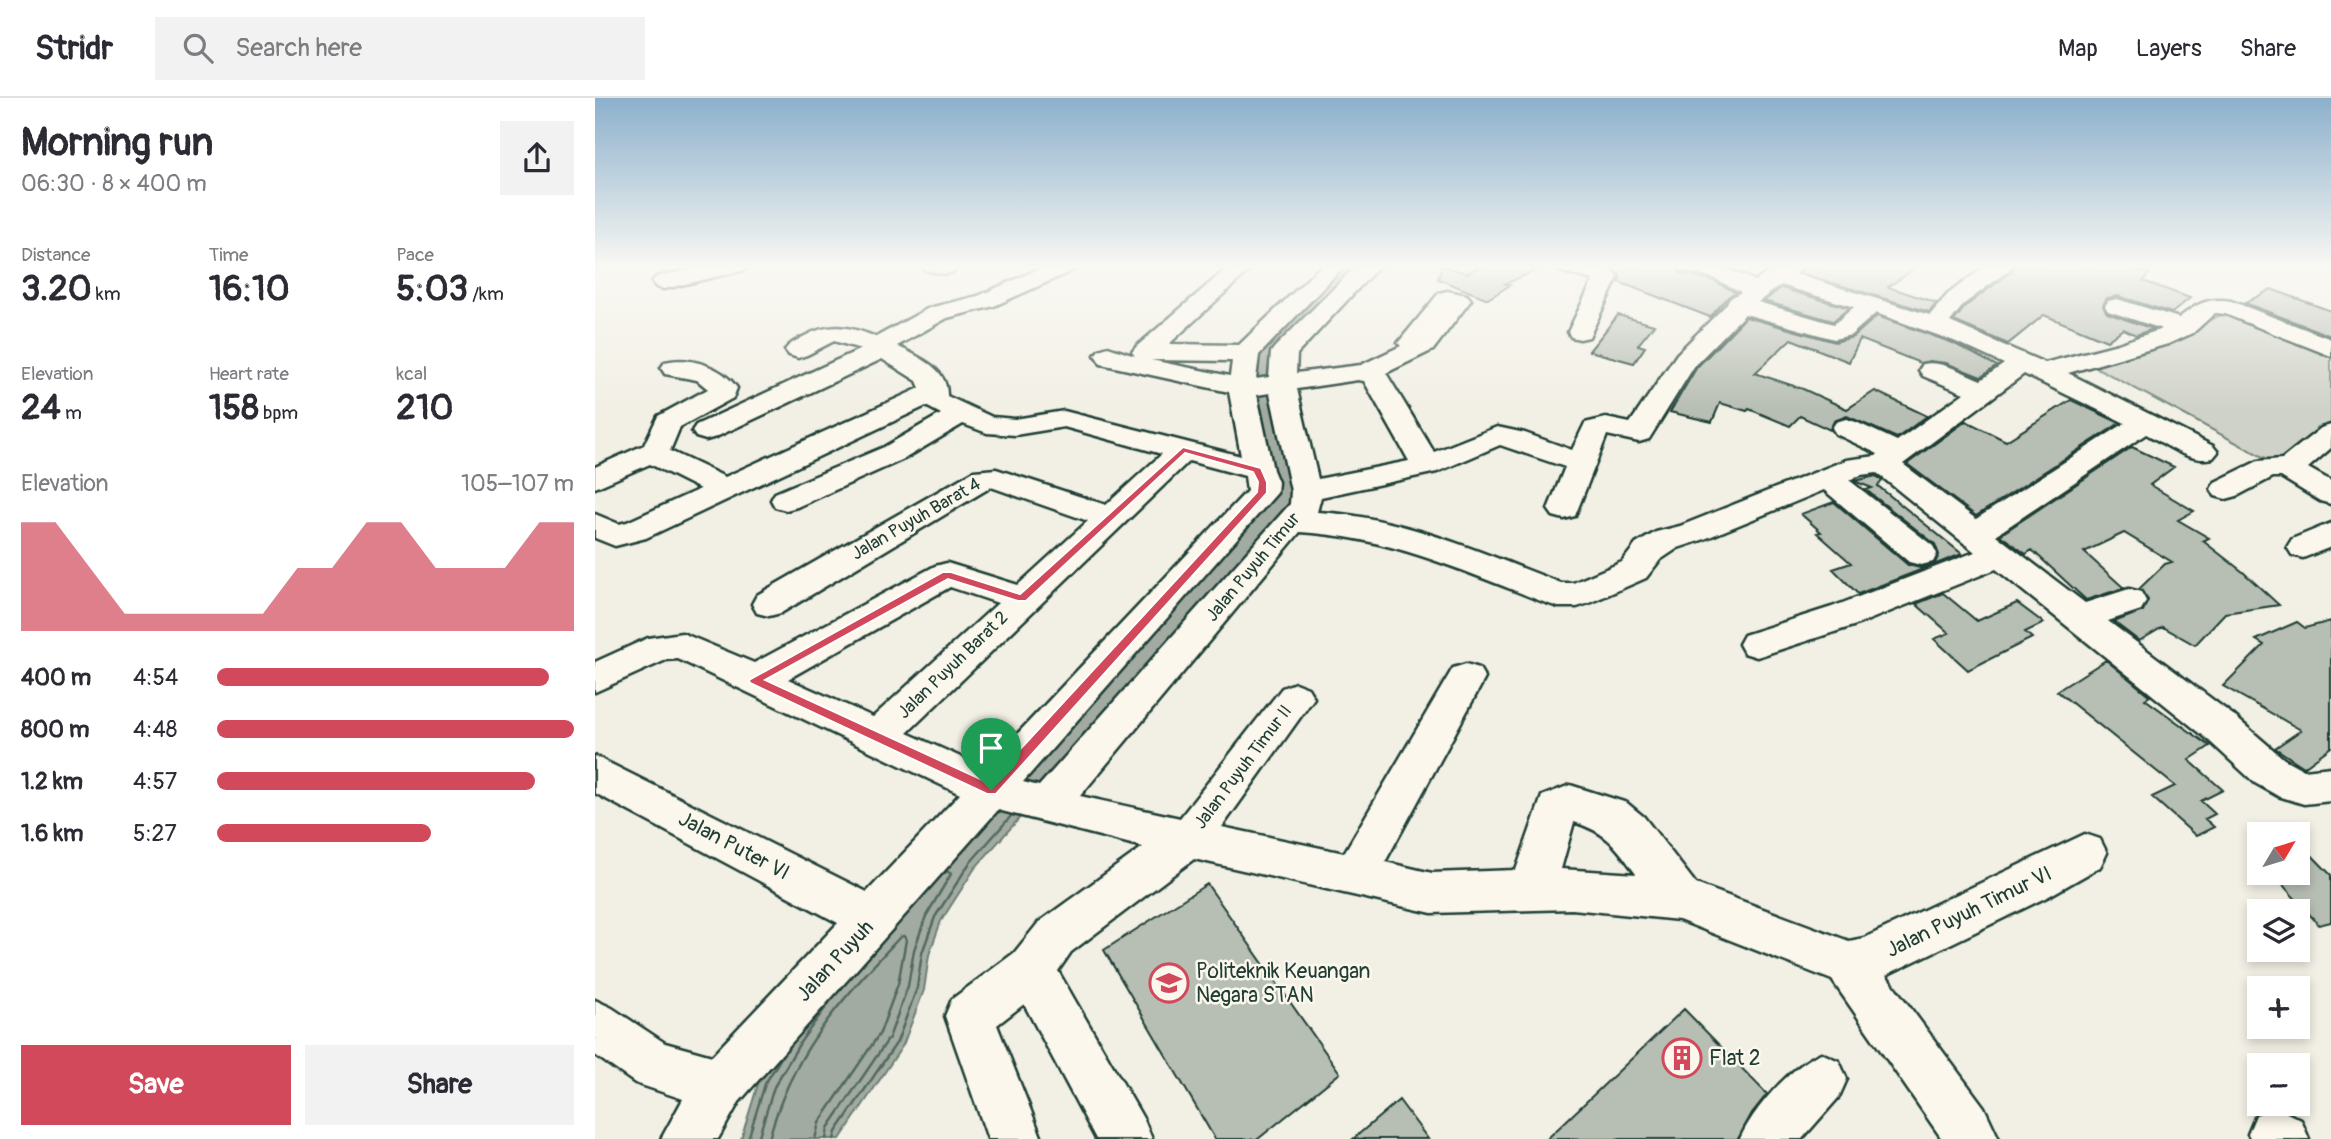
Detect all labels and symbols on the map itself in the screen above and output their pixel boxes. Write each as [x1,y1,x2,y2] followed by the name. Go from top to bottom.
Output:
[847,472,985,565] street label: Jalan Puyuh Barat 4
[1201,507,1306,626] street label: Jalan Puyuh Timur
[893,606,1013,724] street label: Jalan Puyuh Barat 2
[1189,700,1297,834] street label: Jalan Puyuh Timur II
[961,718,1021,790] pin
[674,805,794,887] street label: Jalan Puter VI
[2247,822,2310,886] north arrow
[1882,860,2056,964] street label: Jalan Puyuh Timur VI
[790,915,880,1007] street label: Jalan Puyuh
[1196,958,1370,1009] place label: Politeknik Keuangan Negara STAN
[1148,962,1190,1004] school or university icon: Politeknik Keuangan Negara STAN
[1661,1037,1703,1079] building icon: Flat 2
[1709,1045,1761,1072] place label: Flat 2

